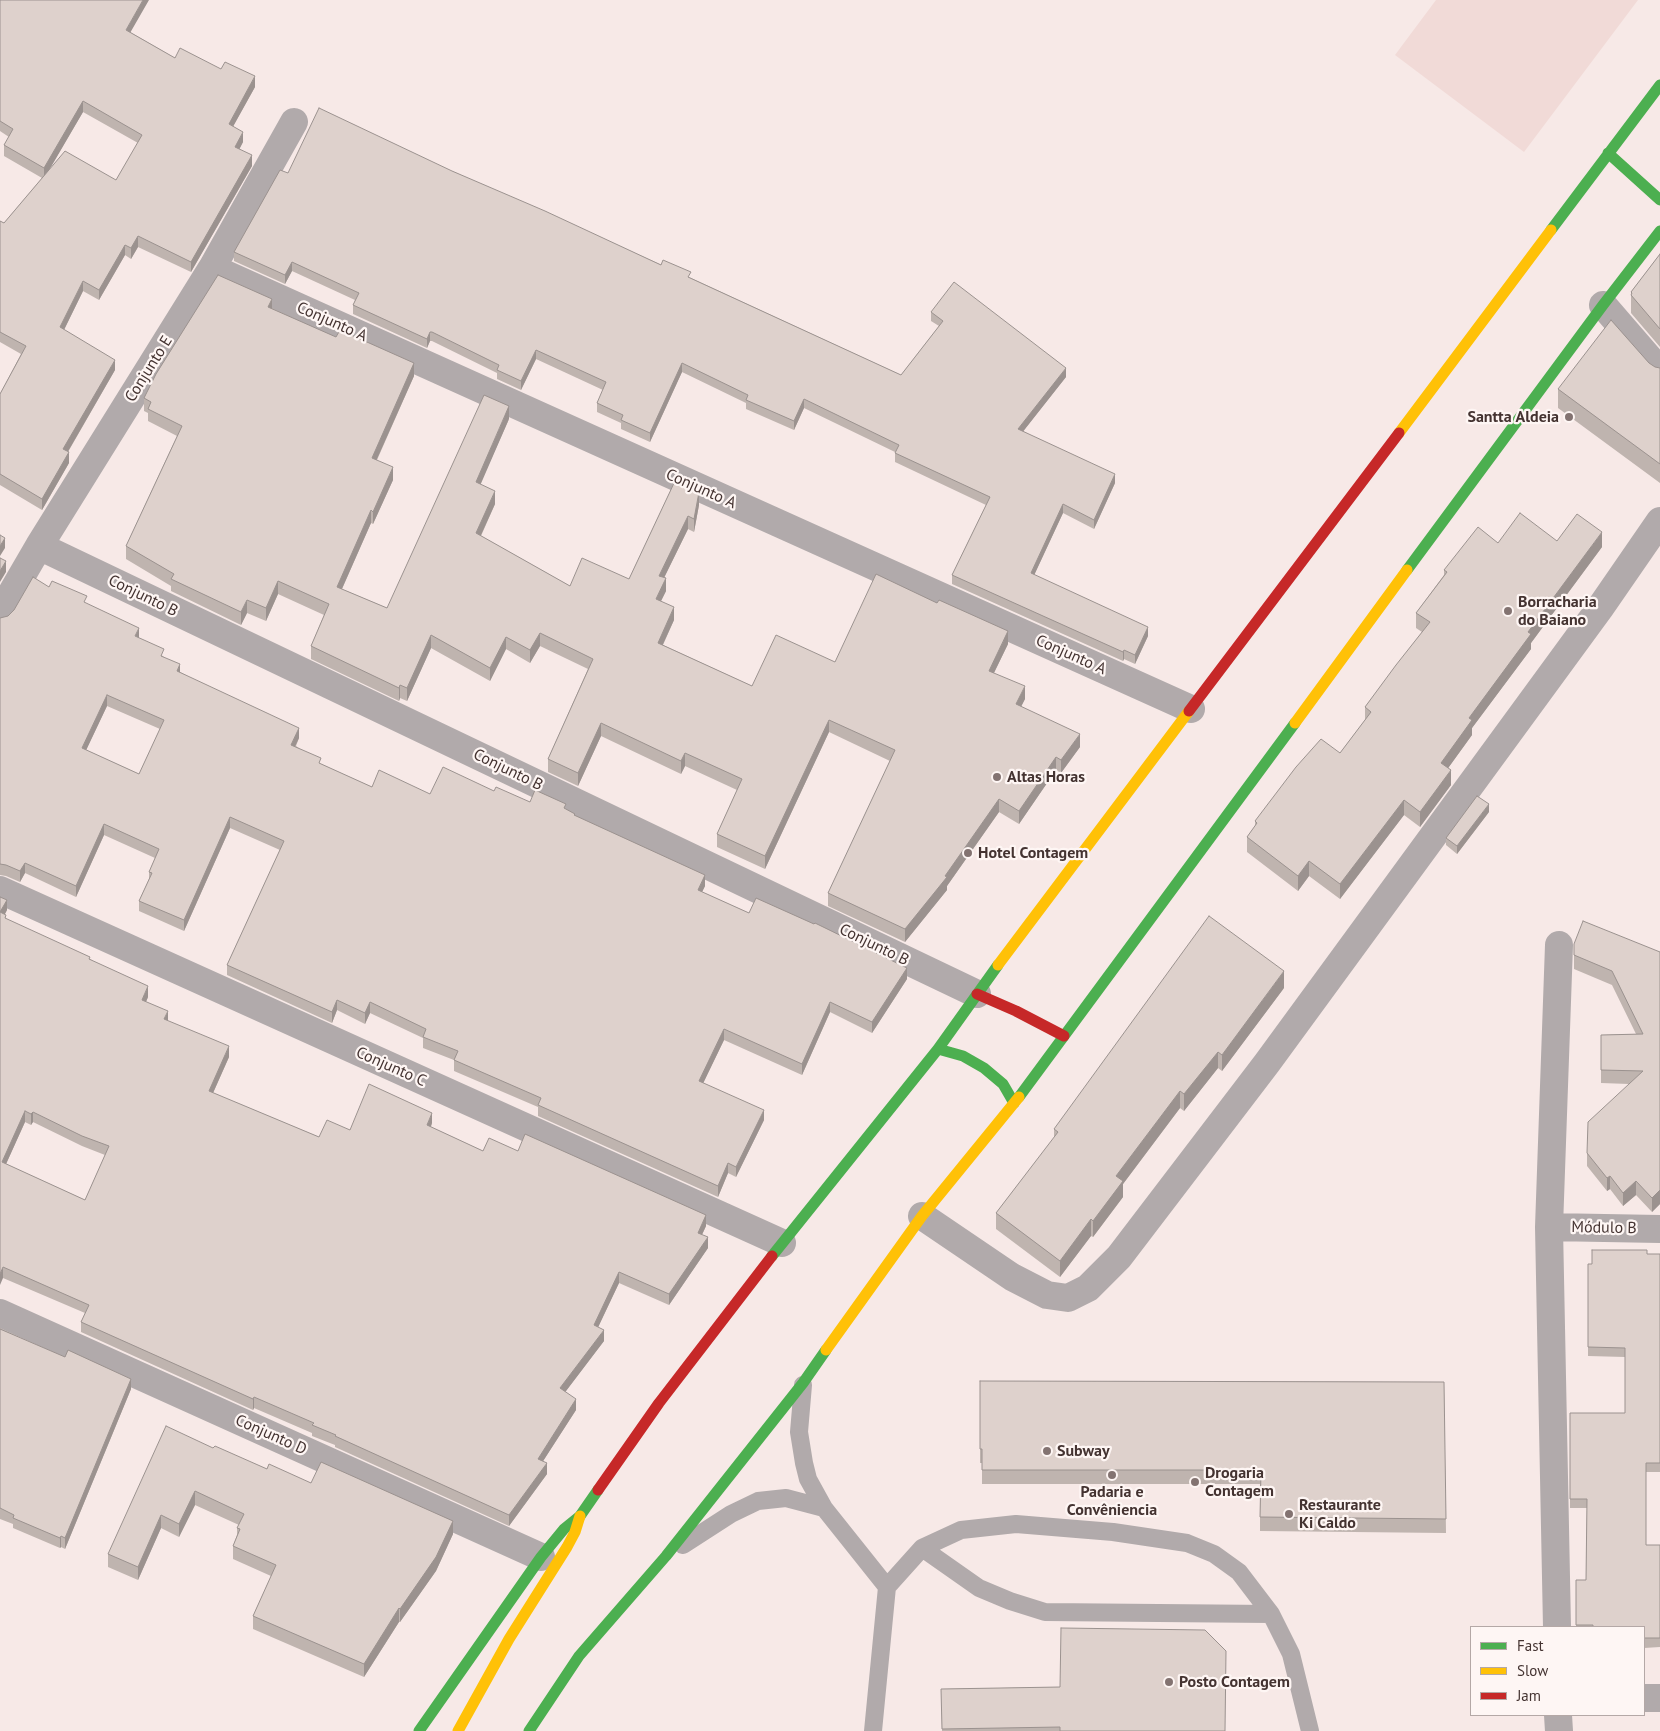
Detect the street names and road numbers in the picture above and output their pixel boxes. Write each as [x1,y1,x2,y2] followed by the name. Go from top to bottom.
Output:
[294,298,370,346] street label: Conjunto A
[121,332,177,406] street label: Conjunto E
[663,465,739,513] street label: Conjunto A
[105,571,181,621] street label: Conjunto B
[1033,631,1109,679] street label: Conjunto A
[470,745,546,795] street label: Conjunto B
[836,920,912,970] street label: Conjunto B
[353,1043,429,1091] street label: Conjunto C
[1571,1218,1637,1238] street label: Módulo B
[232,1411,310,1459] street label: Conjunto D

